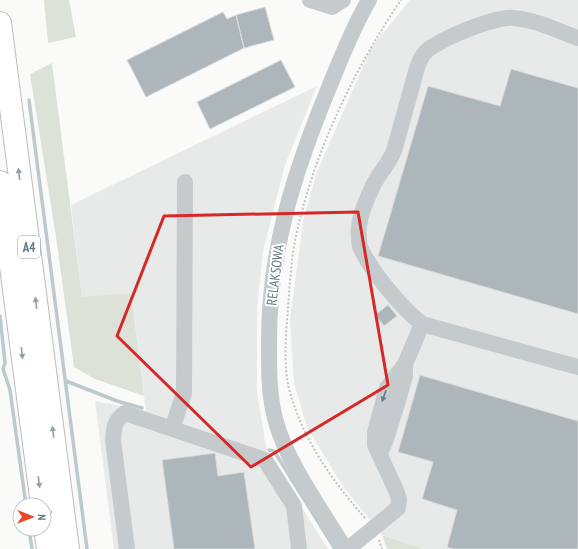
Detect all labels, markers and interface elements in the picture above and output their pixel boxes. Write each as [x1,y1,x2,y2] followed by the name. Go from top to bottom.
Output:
[16,168,22,180] one-way arrow
[18,236,40,258] road number: A4
[262,243,288,307] street label: RELAKSOWA
[33,297,39,309] one-way arrow
[19,347,25,359] one-way arrow
[381,391,387,403] one-way arrow
[50,425,56,438] one-way arrow
[36,476,42,488] one-way arrow
[12,497,52,537] north arrow
[35,514,49,520] text: N

